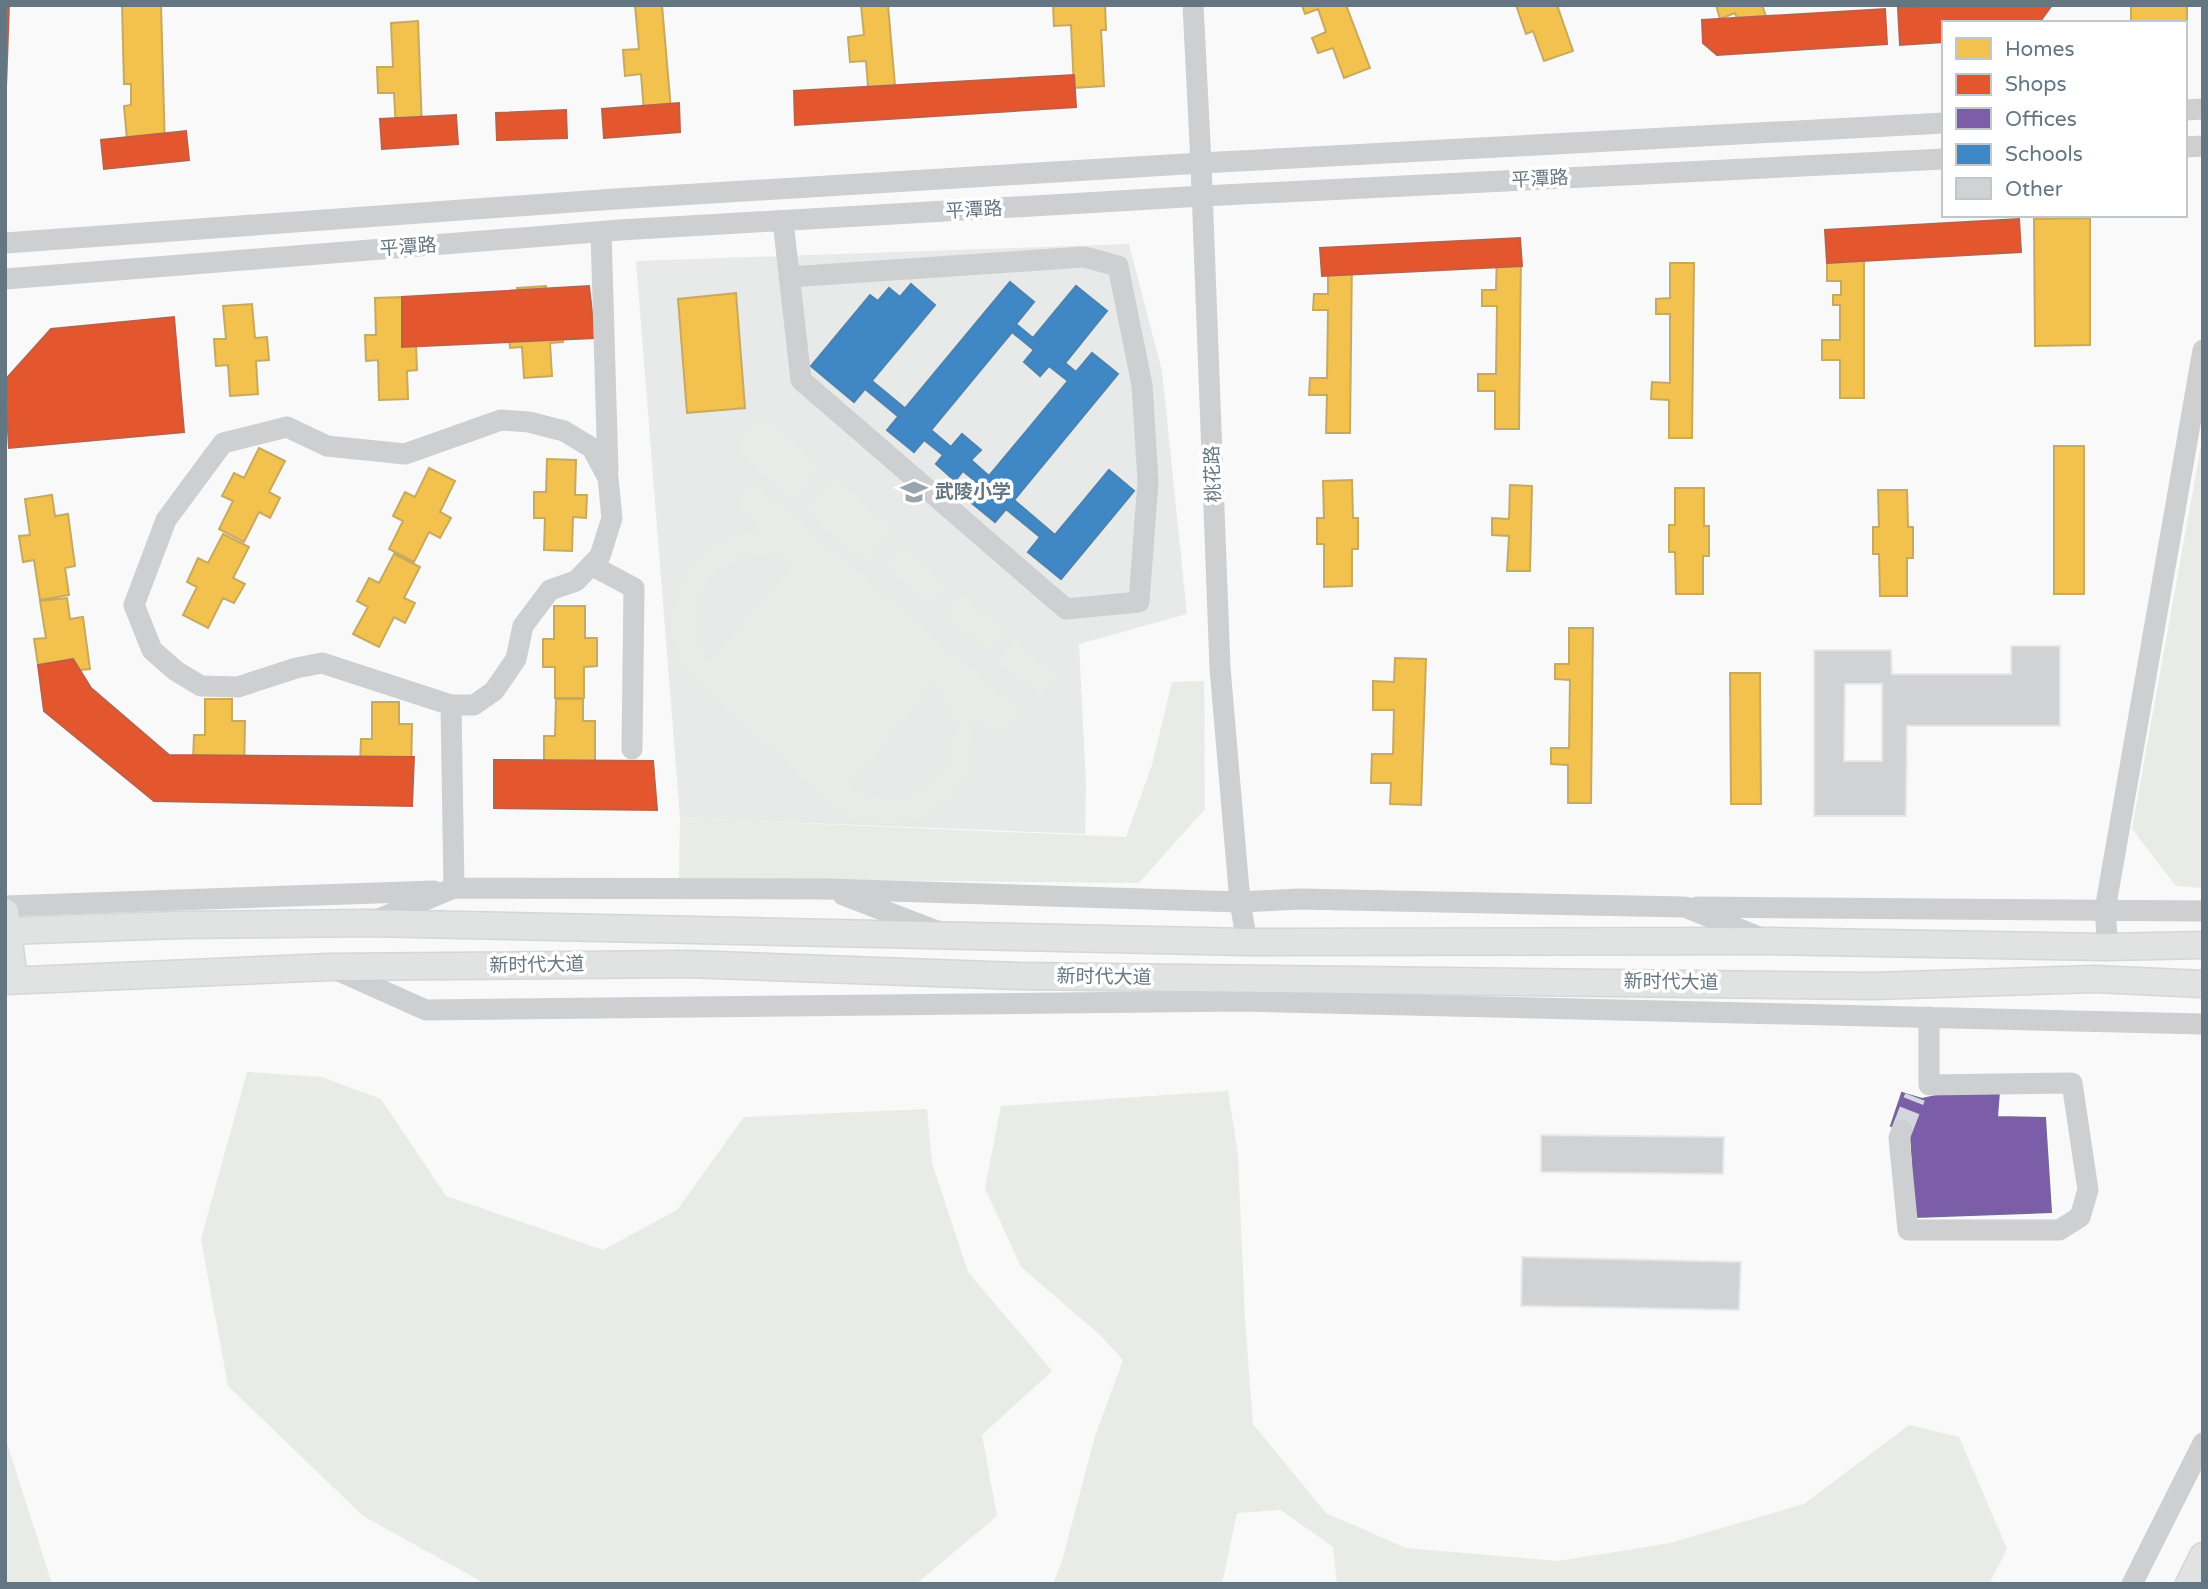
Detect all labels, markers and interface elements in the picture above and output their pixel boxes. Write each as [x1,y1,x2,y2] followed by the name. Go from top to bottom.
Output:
[1942,21,2187,217] legend
[2005,37,2075,62] text: Homes
[2005,72,2067,97] text: Shops
[2005,107,2077,132] text: Offices
[2005,142,2083,167] text: Schools
[1511,167,1569,191] street label: 平潭路
[2005,177,2063,202] text: Other
[945,198,1003,222] street label: 平潭路
[379,234,437,260] street label: 平潭路
[1201,445,1225,503] street label: 桃花路
[899,477,929,507] school or university icon: 武陵小学
[935,481,1011,503] place label: 武陵小学
[489,953,585,977] street label: 新时代大道
[1056,965,1152,989] street label: 新时代大道
[1623,970,1719,994] street label: 新时代大道

